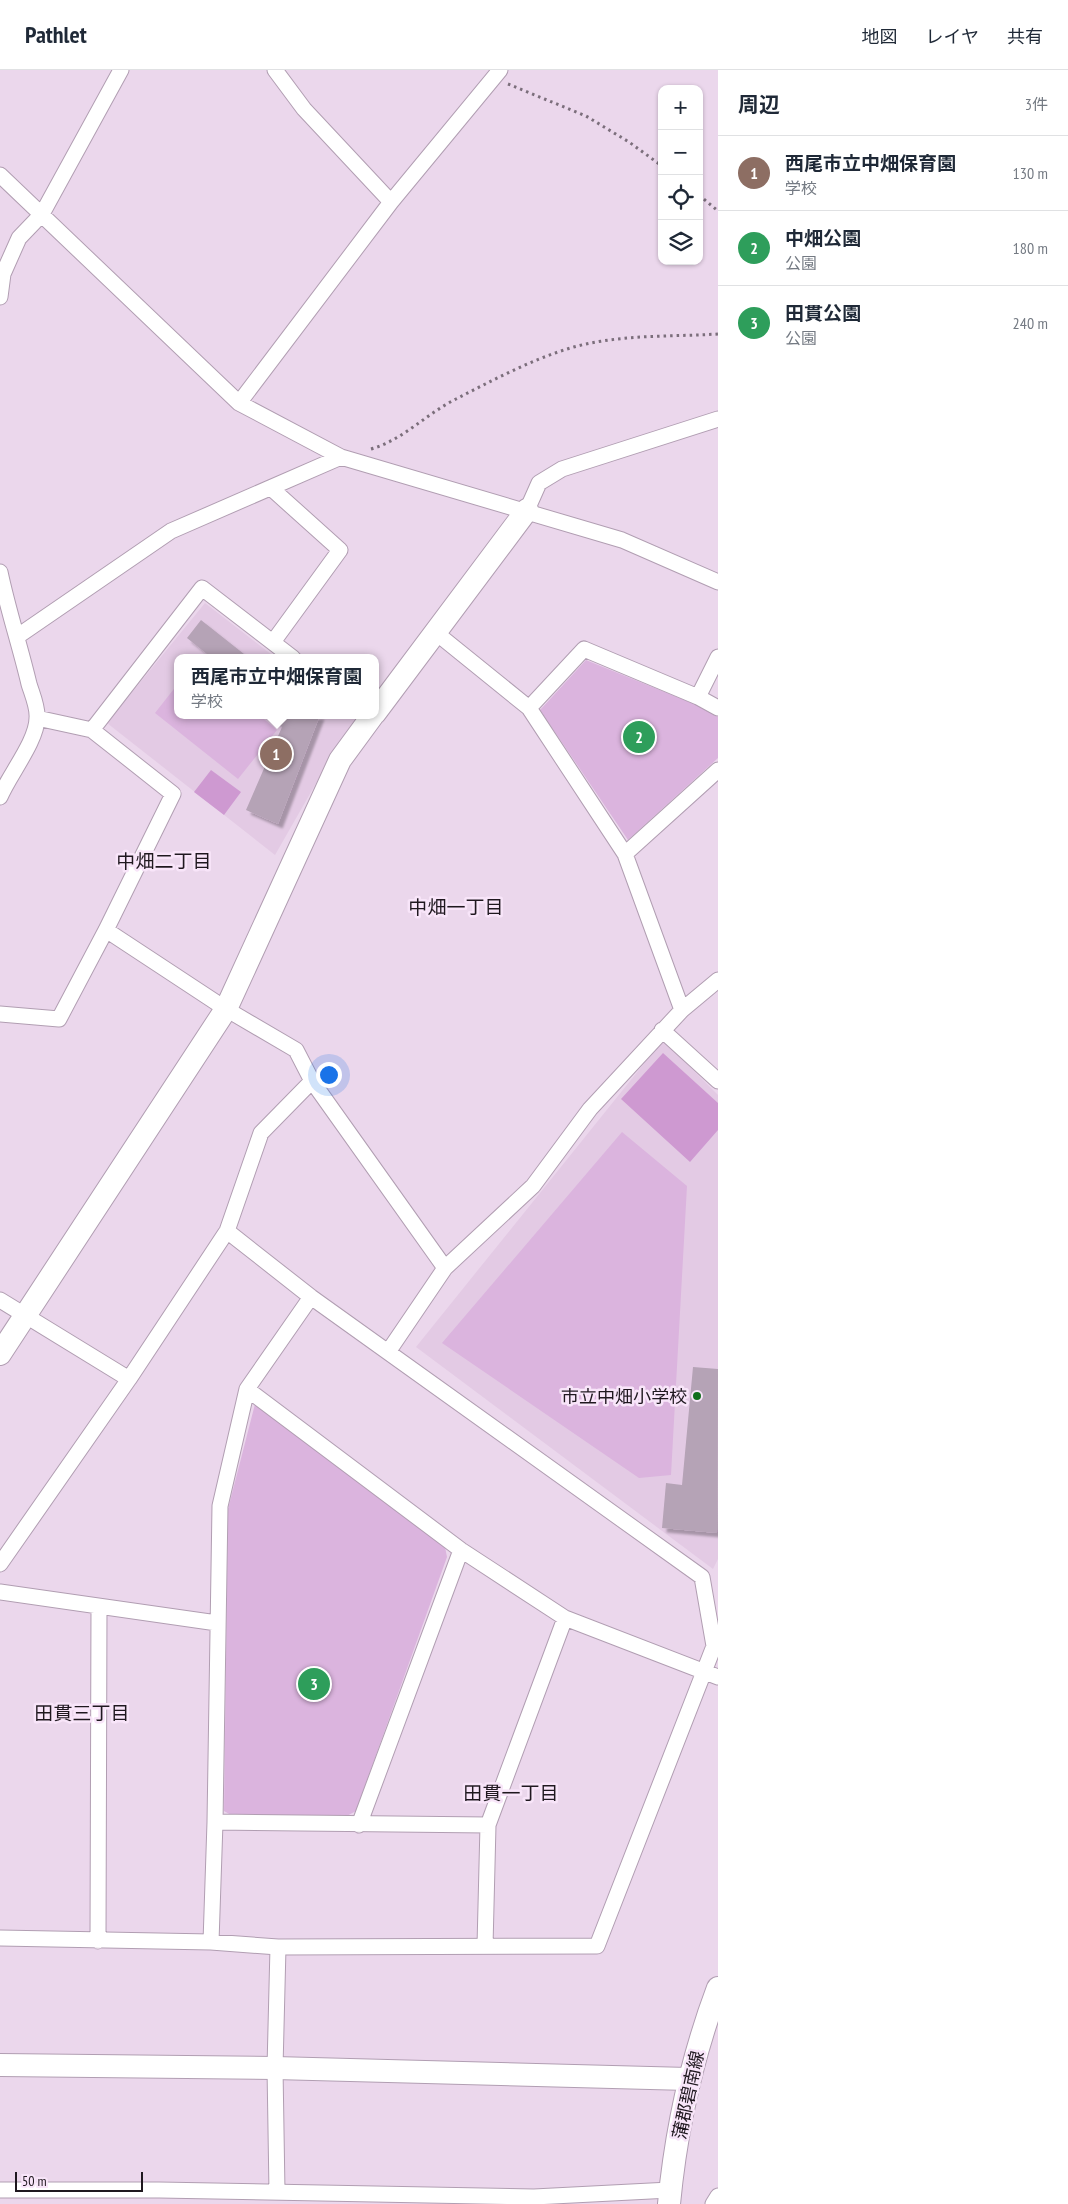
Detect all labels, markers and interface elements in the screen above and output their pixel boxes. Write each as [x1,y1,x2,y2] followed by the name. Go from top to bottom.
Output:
[25,19,87,50] text: Pathlet
[862,25,898,48] text: 地図
[926,25,979,48] text: レイヤ
[1007,25,1043,48] text: 共有
[658,85,703,265] map controls
[658,85,703,130] button: +
[738,91,780,118] text: 周辺
[1025,94,1048,114] text: 3件
[658,130,703,175] button: −
[785,151,956,175] text: 西尾市立中畑保育園
[750,163,758,183] text: 1
[1013,163,1048,183] text: 130 m
[658,175,703,220] button: locate
[785,178,817,198] text: 学校
[658,220,703,265] button: layers
[785,226,861,250] text: 中畑公園
[750,238,758,258] text: 2
[1013,238,1048,258] text: 180 m
[785,253,817,273] text: 公園
[785,301,861,325] text: 田貫公園
[750,313,758,333] text: 3
[1013,313,1048,333] text: 240 m
[785,328,817,348] text: 公園
[174,654,379,719] popup
[191,664,362,688] text: 西尾市立中畑保育園
[191,691,223,711] text: 学校
[623,718,655,756] pin: 2
[260,735,292,773] pin: 1
[116,849,212,873] district label: 中畑二丁目
[408,895,504,919] district label: 中畑一丁目
[316,1062,342,1088] your location
[561,1385,687,1408] place label: 市立中畑小学校
[691,1390,703,1402] marker: 市立中畑小学校
[298,1665,330,1703] pin: 3
[34,1701,130,1725] district label: 田貫三丁目
[463,1781,559,1805] district label: 田貫一丁目
[667,2049,709,2141] street label: 蒲郡碧南線
[15,2169,142,2192] scale bar
[22,2172,47,2190] text: 50 m

